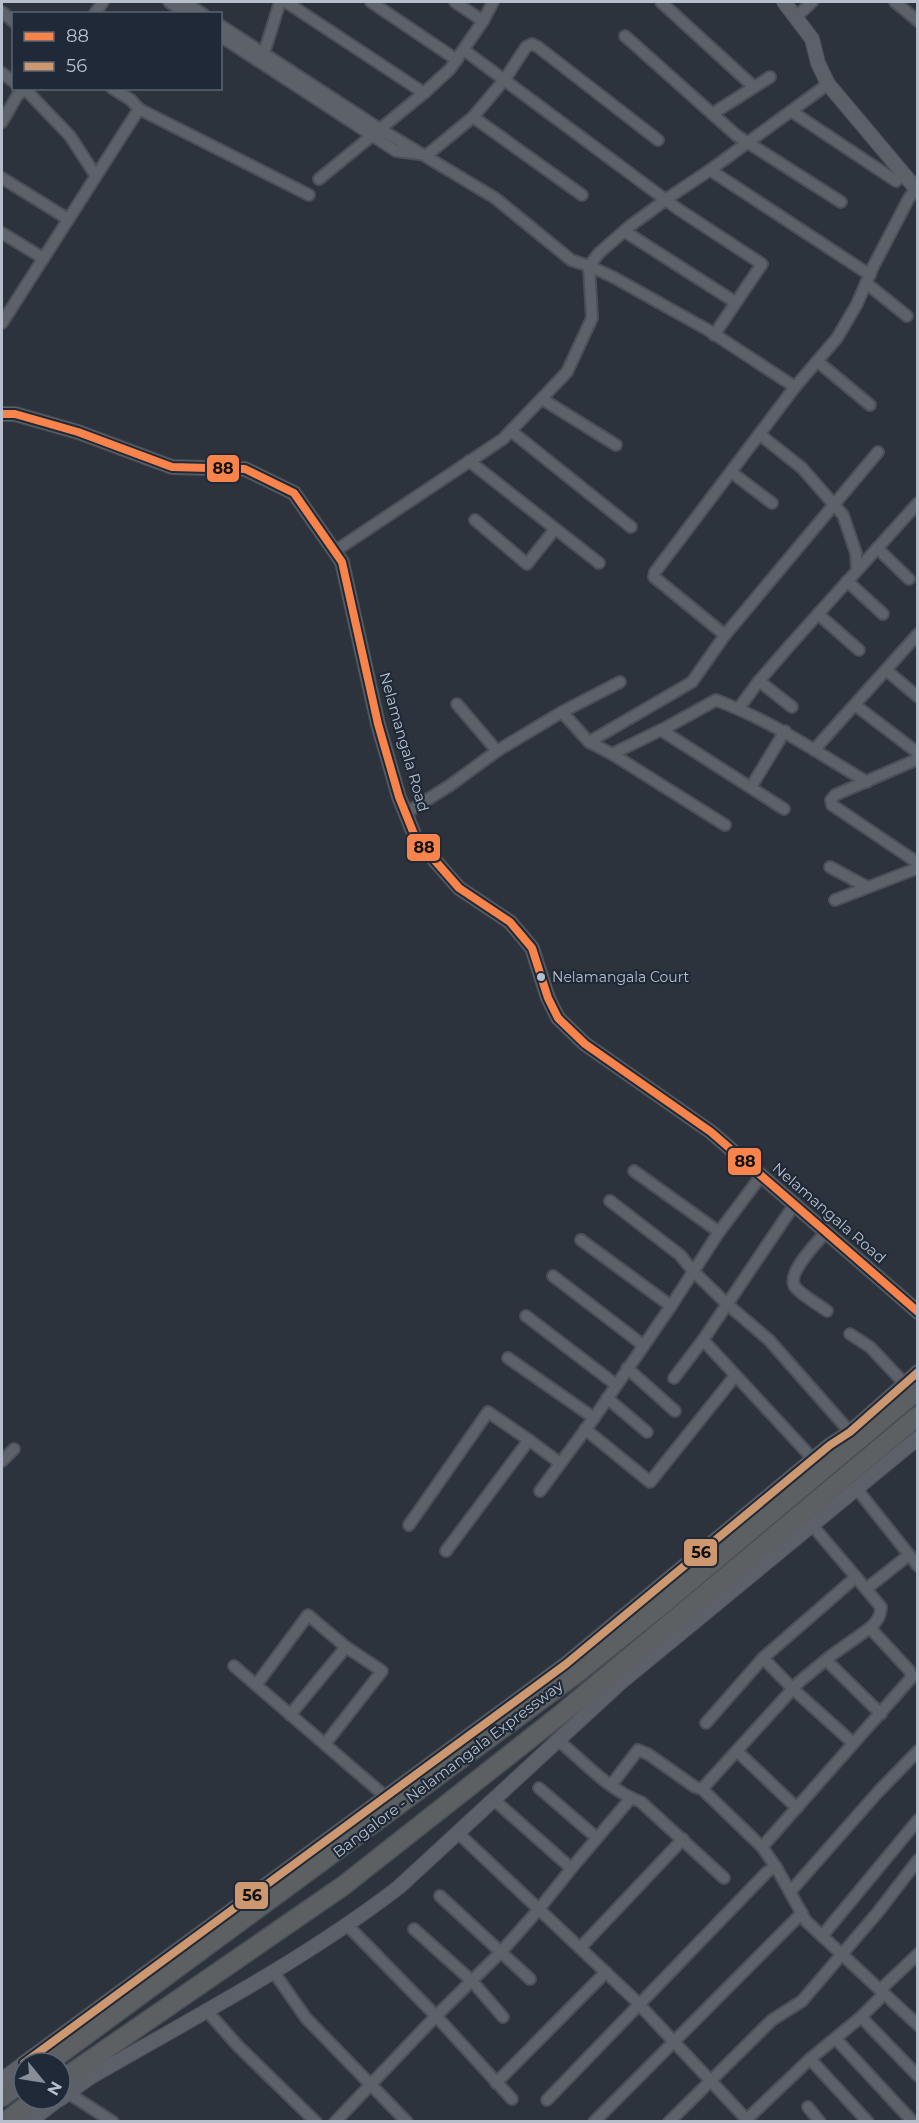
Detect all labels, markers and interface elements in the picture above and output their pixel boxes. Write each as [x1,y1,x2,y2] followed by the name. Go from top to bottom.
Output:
[12,12,222,90] legend
[66,25,89,47] text: 88
[66,55,87,77] text: 56
[206,454,240,483] line badge: 88
[212,459,234,478] text: 88
[375,670,433,814] street label: Nelamangala Road
[406,833,441,862] line badge: 88
[413,838,435,857] text: 88
[552,968,690,986] place label: Nelamangala Court
[535,971,547,983] marker: Nelamangala Court
[727,1147,762,1176] line badge: 88
[734,1152,756,1171] text: 88
[769,1158,890,1267] street label: Nelamangala Road
[683,1538,718,1567] line badge: 56
[691,1543,711,1562] text: 56
[329,1675,567,1861] street label: Bangalore - Nelamangala Expressway
[234,1881,269,1910] line badge: 56
[242,1886,262,1905] text: 56
[12,2051,72,2111] north arrow
[43,2078,66,2099] text: N

